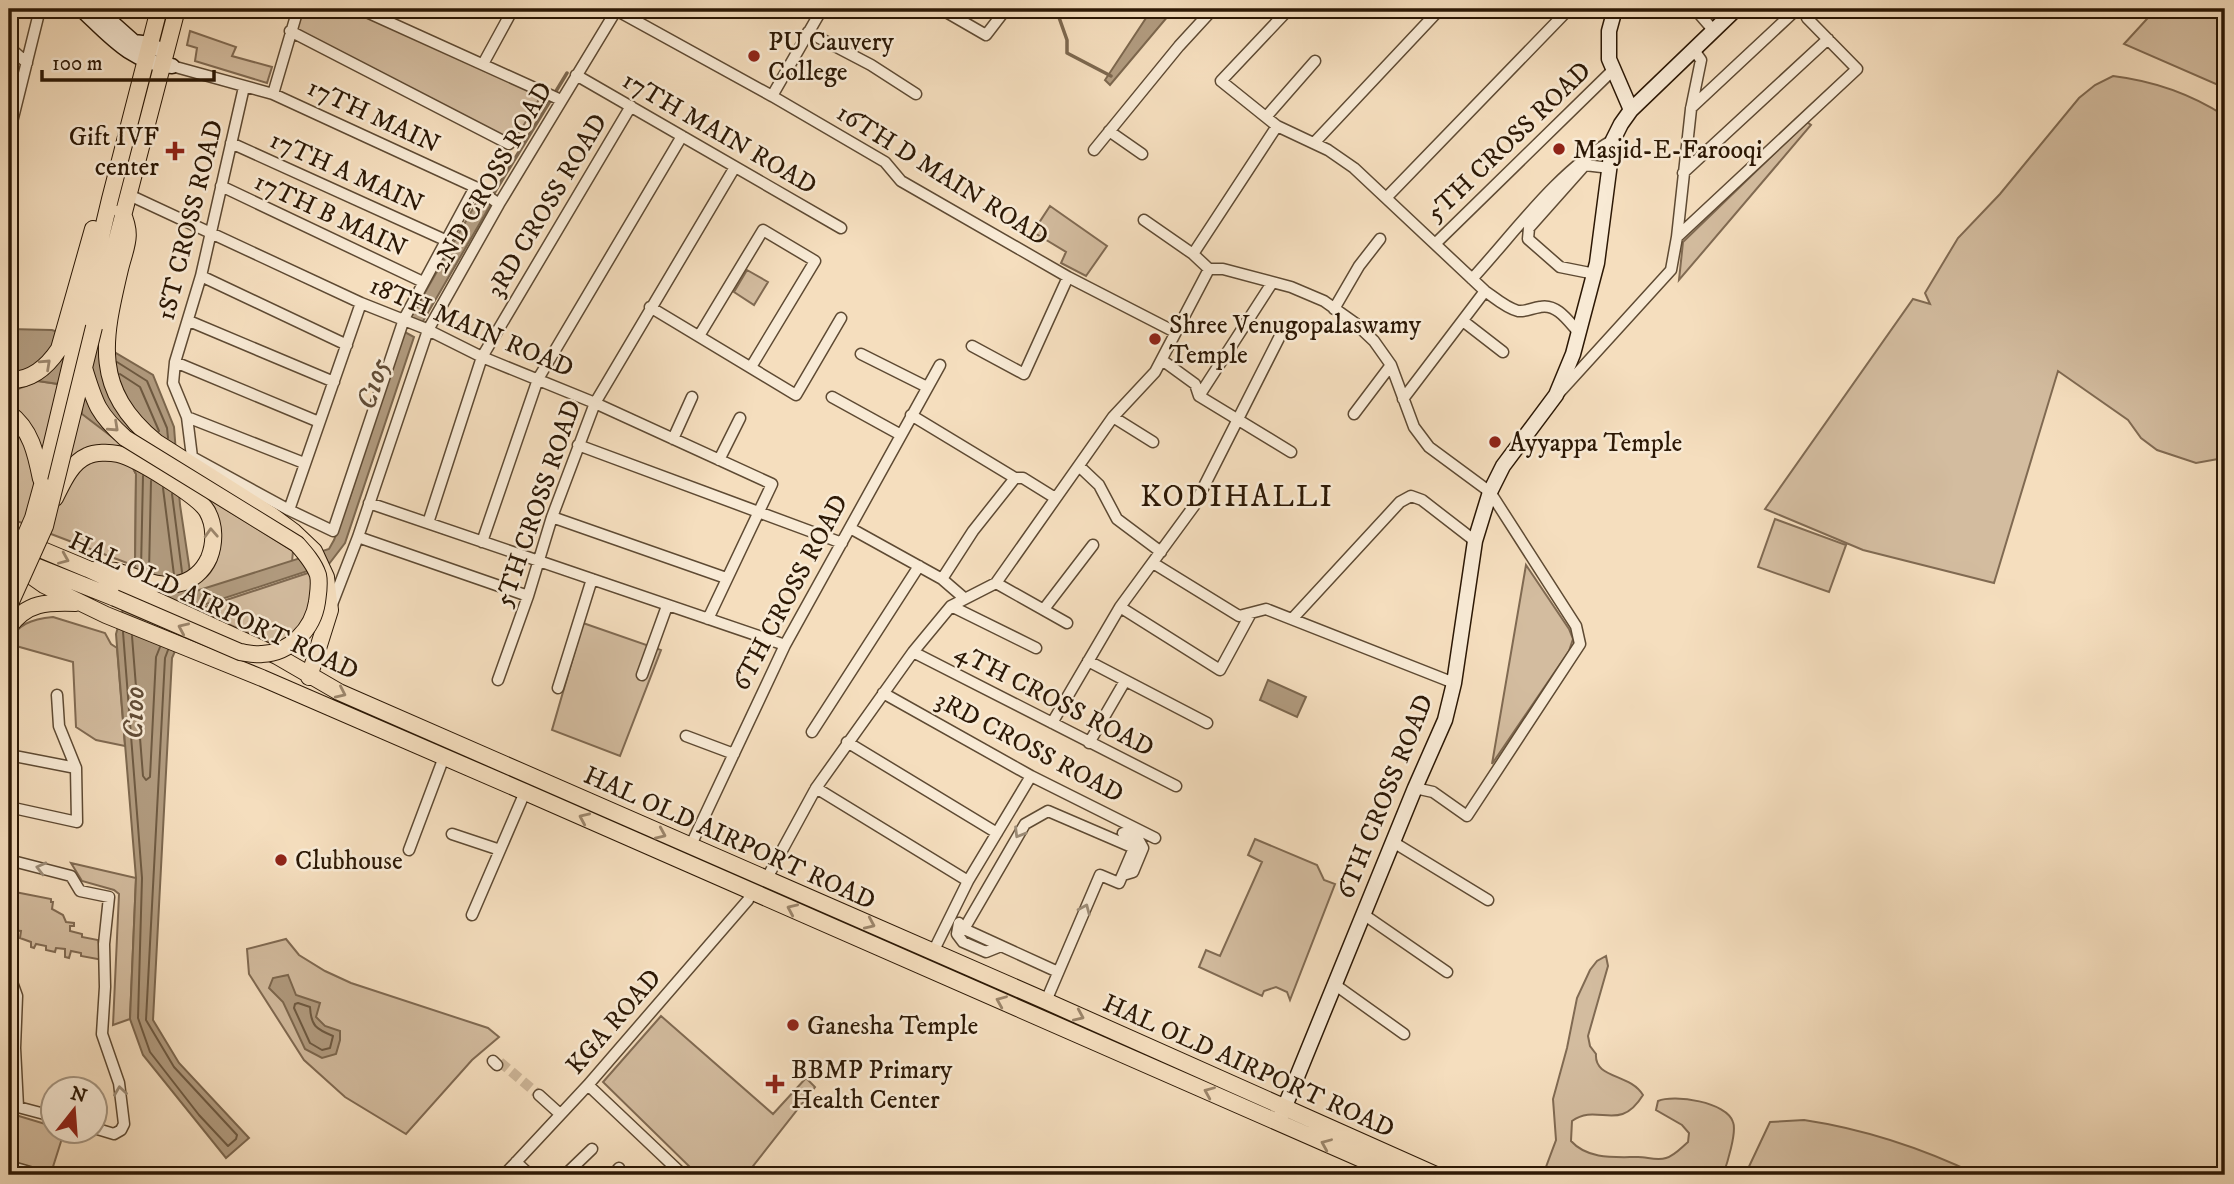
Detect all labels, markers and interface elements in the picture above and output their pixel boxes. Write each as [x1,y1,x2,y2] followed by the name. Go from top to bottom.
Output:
[768,26,894,89] place label: PU Cauvery College
[42,38,214,82] scale bar
[746,48,762,64] marker: PU Cauvery College
[52,51,103,77] text: 100 m
[1420,55,1599,229] street label: 5TH CROSS ROAD
[616,64,823,202] street label: 17TH MAIN ROAD
[302,71,445,161] street label: 17TH MAIN
[424,76,561,280] street label: 2ND CROSS ROAD
[830,97,1055,254] street label: 16TH D MAIN ROAD
[479,108,615,304] street label: 3RD CROSS ROAD
[150,117,231,324] street label: 1ST CROSS ROAD
[69,121,159,184] place label: Gift IVF center
[264,124,428,221] street label: 17TH A MAIN
[1573,134,1763,167] place label: Masjid-E-Farooqi
[165,141,185,161] marker: Gift IVF center
[1551,141,1567,157] marker: Masjid-E-Farooqi
[249,166,412,265] street label: 17TH B MAIN
[364,269,579,385] street label: 18TH MAIN ROAD
[1169,309,1422,372] place label: Shree Venugopalaswamy Temple
[1147,331,1163,347] marker: Shree Venugopalaswamy Temple
[349,354,399,414] water label: C105
[37,360,50,373] one-way arrow
[488,396,589,611] street label: 5TH CROSS ROAD
[106,419,119,432] one-way arrow
[1509,427,1682,460] place label: Ayyappa Temple
[1487,434,1503,450] marker: Ayyappa Temple
[1140,479,1334,516] district label: KODIHALLI
[725,489,856,696] street label: 6TH CROSS ROAD
[63,525,364,688] street label: HAL OLD AIRPORT ROAD
[204,527,219,538] one-way arrow
[57,551,69,565] one-way arrow
[178,622,190,636] one-way arrow
[949,636,1159,765] street label: 4TH CROSS ROAD
[334,684,346,698] one-way arrow
[929,684,1129,811] street label: 3RD CROSS ROAD
[116,686,153,740] water label: C100
[1329,690,1441,904] street label: 6TH CROSS ROAD
[578,759,881,918] street label: HAL OLD AIRPORT ROAD
[579,812,591,826] one-way arrow
[654,826,667,840] one-way arrow
[1015,826,1028,839] one-way arrow
[295,845,403,878] place label: Clubhouse
[273,852,289,868] marker: Clubhouse
[35,862,47,876] one-way arrow
[787,903,799,917] one-way arrow
[1077,904,1091,916] one-way arrow
[863,916,875,930] one-way arrow
[559,962,669,1082] street label: KGA ROAD
[1097,987,1400,1146] street label: HAL OLD AIRPORT ROAD
[995,995,1008,1009] one-way arrow
[1071,1008,1084,1022] one-way arrow
[807,1010,978,1043] place label: Ganesha Temple
[785,1017,801,1033] marker: Ganesha Temple
[791,1054,953,1117] place label: BBMP Primary Health Center
[765,1074,785,1094] marker: BBMP Primary Health Center
[38,1076,108,1146] north arrow
[68,1082,90,1109] text: N
[113,1085,128,1097] one-way arrow
[1204,1087,1216,1101] one-way arrow
[1321,1138,1334,1152] one-way arrow

